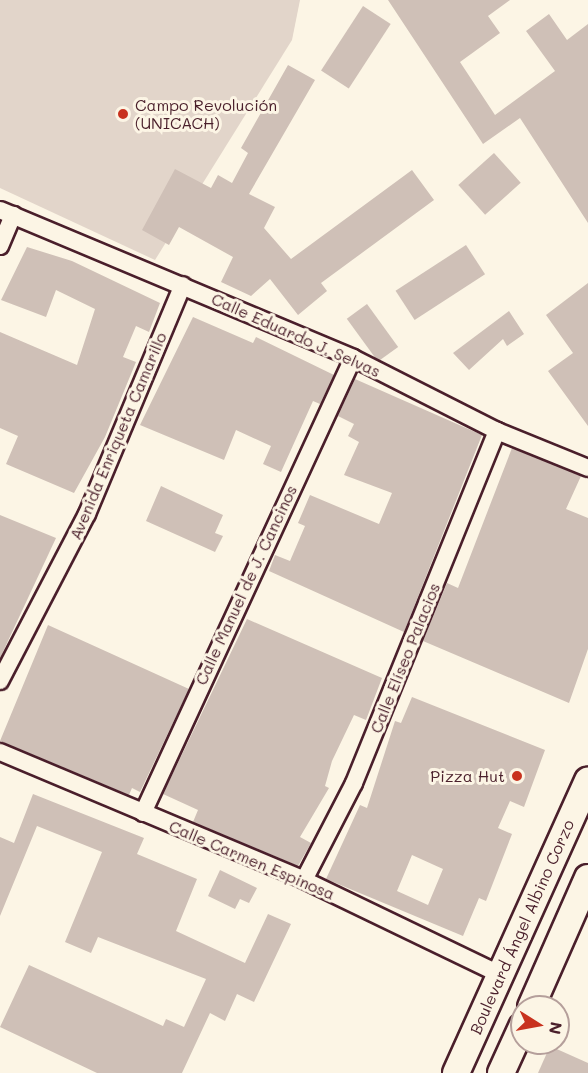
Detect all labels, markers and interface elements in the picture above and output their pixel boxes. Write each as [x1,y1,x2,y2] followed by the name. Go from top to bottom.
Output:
[135,95,277,133] place label: Campo Revolución (UNICACH)
[116,107,130,121] marker: Campo Revolución (UNICACH)
[208,289,384,381] street label: Calle Eduardo J. Selvas
[66,329,170,543] street label: Avenida Enriqueta Camarillo
[191,482,301,688] street label: Calle Manuel de J. Cancinos
[366,580,444,736] street label: Calle Elíseo Palacios
[430,766,505,786] place label: Pizza Hut
[510,769,524,783] marker: Pizza Hut
[166,816,338,904] street label: Calle Carmen Espinosa
[466,817,578,1037] street label: Boulevard Ángel Albino Corzo
[510,995,570,1055] north arrow
[545,1020,568,1036] text: N

